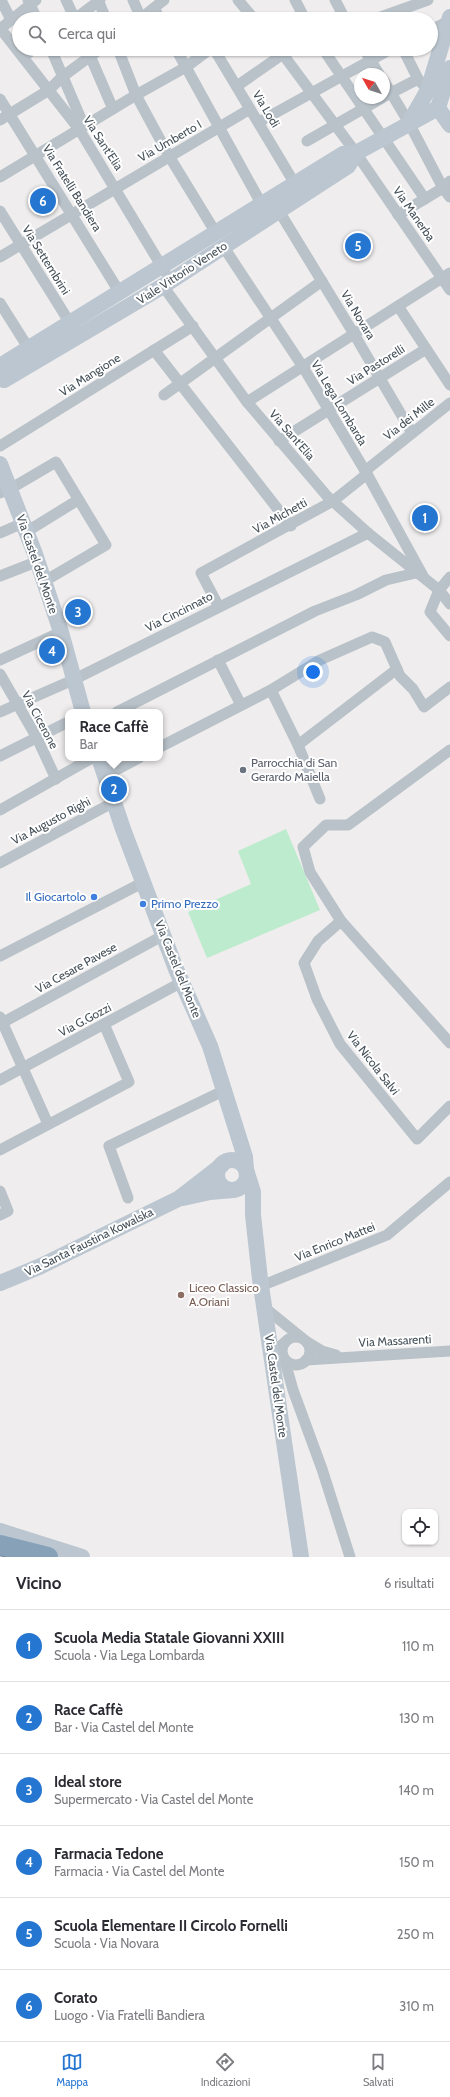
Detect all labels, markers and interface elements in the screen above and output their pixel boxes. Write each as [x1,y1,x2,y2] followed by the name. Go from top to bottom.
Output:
[12,12,438,56] search box
[26,23,48,45] icon: search
[58,25,116,43] text: Cerca qui
[354,68,390,104] north arrow
[250,87,283,130] street label: Via Lodi
[80,113,127,173] street label: Via Sant'Elia
[135,116,204,165] street label: Via Umberto I
[40,142,105,234] street label: Via Fratelli Bandiera
[390,183,439,244] street label: Via Manerba
[30,186,56,216] pin: 6
[19,222,74,297] street label: Via Settembrini
[345,231,371,261] pin: 5
[134,238,230,307] street label: Viale Vittorio Veneto
[338,287,379,342] street label: Via Novara
[344,341,407,388] street label: Via Pastorelli
[56,350,123,399] street label: Via Mangione
[308,357,371,448] street label: Via Lega Lombarda
[380,394,437,443] street label: Via dei Mille
[266,406,319,463] street label: Via Sant'Elia
[250,495,310,537] street label: Via Michetti
[412,503,438,533] pin: 1
[13,512,61,615] street label: Via Castel del Monte
[143,588,215,635] street label: Via Cincinnato
[65,597,91,627] pin: 3
[39,636,65,666] pin: 4
[303,662,323,682] your location
[19,688,62,751] street label: Via Cicerone
[65,709,163,761] popup
[79,718,149,736] text: Race Caffè
[79,736,98,752] text: Bar
[251,755,337,784] place label: Parrocchia di San Gerardo Maiella
[238,765,248,775] marker: Parrocchia di San Gerardo Maiella
[101,774,127,804] pin: 2
[9,793,93,848] street label: Via Augusto Righi
[25,889,86,904] place label: Il Giocartolo
[89,892,99,902] marker: Il Giocartolo
[151,896,219,911] place label: Primo Prezzo
[138,899,148,909] marker: Primo Prezzo
[152,918,205,1020] street label: Via Castel del Monte
[32,939,119,996] street label: Via Cesare Pavese
[56,999,114,1040] street label: Via G.Gozzi
[344,1028,403,1098] street label: Via Nicola Salvi
[22,1204,156,1279] street label: Via Santa Faustina Kowalska
[293,1219,377,1264] street label: Via Enrico Mattei
[189,1280,259,1309] place label: Liceo Classico A.Oriani
[176,1290,186,1300] marker: Liceo Classico A.Oriani
[358,1331,432,1350] street label: Via Massarenti
[262,1333,291,1438] street label: Via Castel del Monte
[402,1509,438,1545] map controls
[402,1509,438,1545] button: locate
[16,1573,61,1593] text: Vicino
[384,1575,434,1591] text: 6 risultati
[54,1629,285,1647] text: Scuola Media Statale Giovanni XXIII
[27,1638,31,1654] text: 1
[402,1638,434,1654] text: 110 m
[54,1647,205,1663] text: Scuola · Via Lega Lombarda
[54,1701,123,1719] text: Race Caffè
[26,1710,32,1726] text: 2
[399,1710,434,1726] text: 130 m
[54,1719,194,1735] text: Bar · Via Castel del Monte
[54,1773,122,1791] text: Ideal store
[25,1782,33,1798] text: 3
[399,1782,434,1798] text: 140 m
[54,1791,253,1807] text: Supermercato · Via Castel del Monte
[54,1845,164,1863] text: Farmacia Tedone
[25,1854,33,1870] text: 4
[399,1854,434,1870] text: 150 m
[54,1863,224,1879] text: Farmacia · Via Castel del Monte
[54,1917,288,1935] text: Scuola Elementare II Circolo Fornelli
[26,1926,32,1942] text: 5
[397,1926,434,1942] text: 250 m
[54,1935,159,1951] text: Scuola · Via Novara
[54,1989,97,2007] text: Corato
[25,1998,33,2014] text: 6
[399,1998,434,2014] text: 310 m
[54,2007,205,2023] text: Luogo · Via Fratelli Bandiera
[56,2051,88,2089] tab: Mappa
[201,2051,250,2089] tab: Indicazioni
[363,2051,394,2089] tab: Salvati

